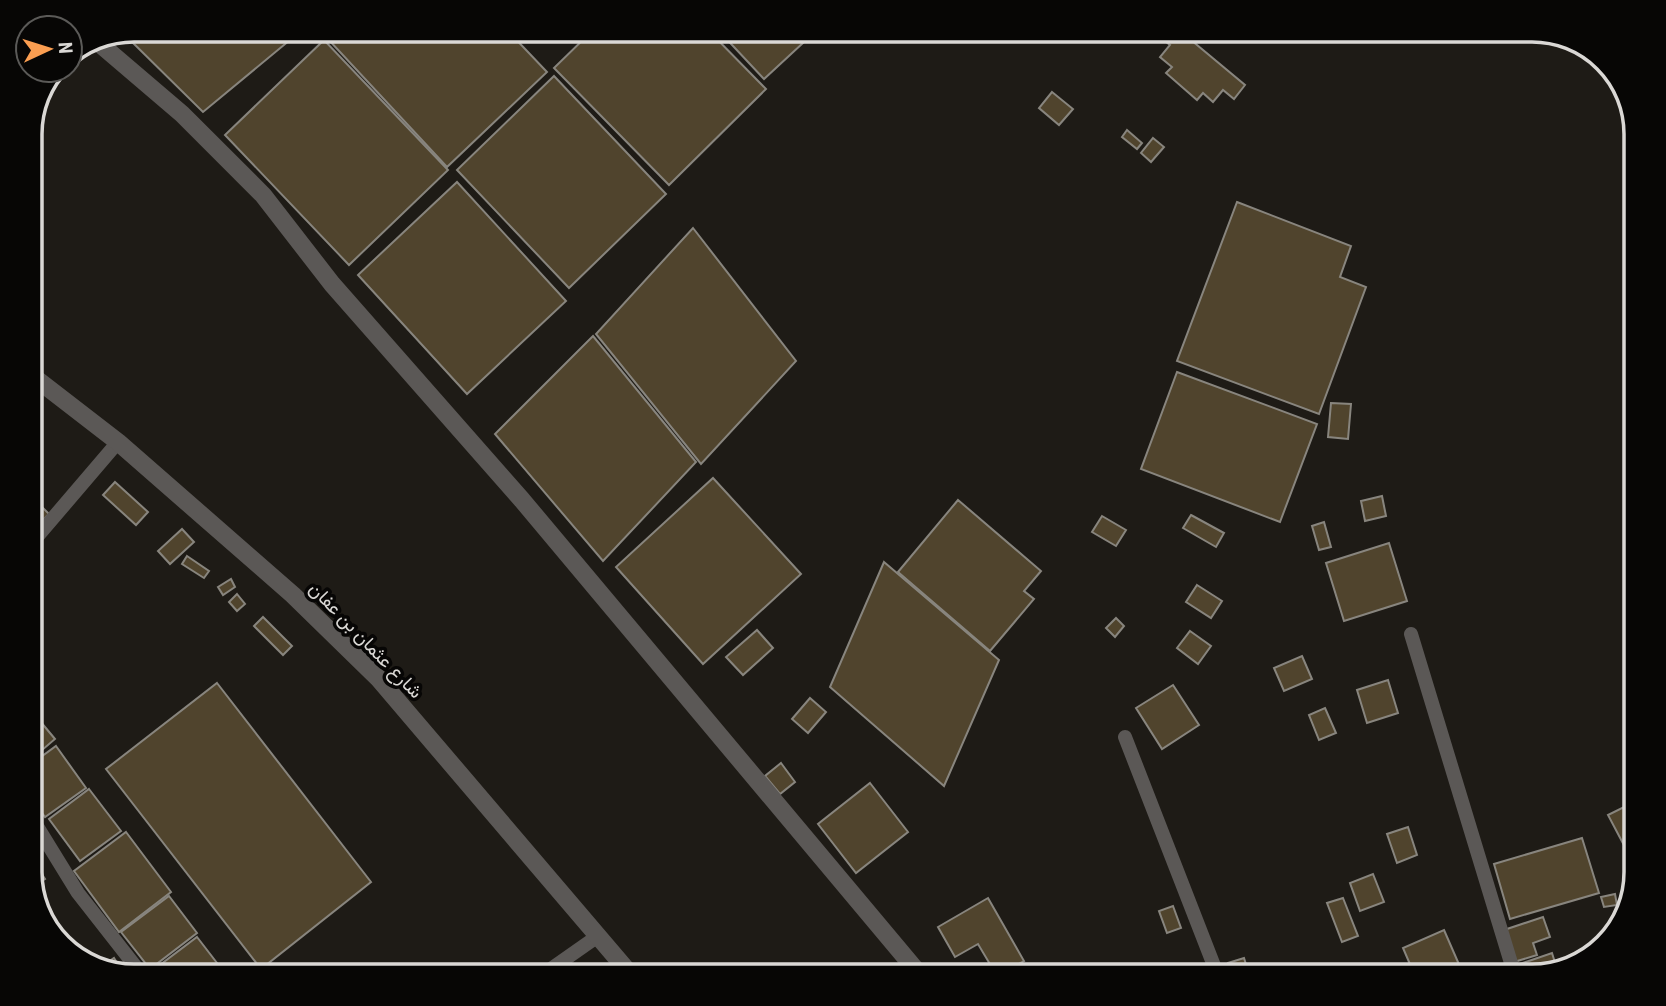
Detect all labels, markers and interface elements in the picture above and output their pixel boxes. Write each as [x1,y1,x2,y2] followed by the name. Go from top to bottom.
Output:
[14,14,84,84] north arrow
[54,41,77,54] text: N
[304,577,428,704] street label: شارع عثمان بن عفان

